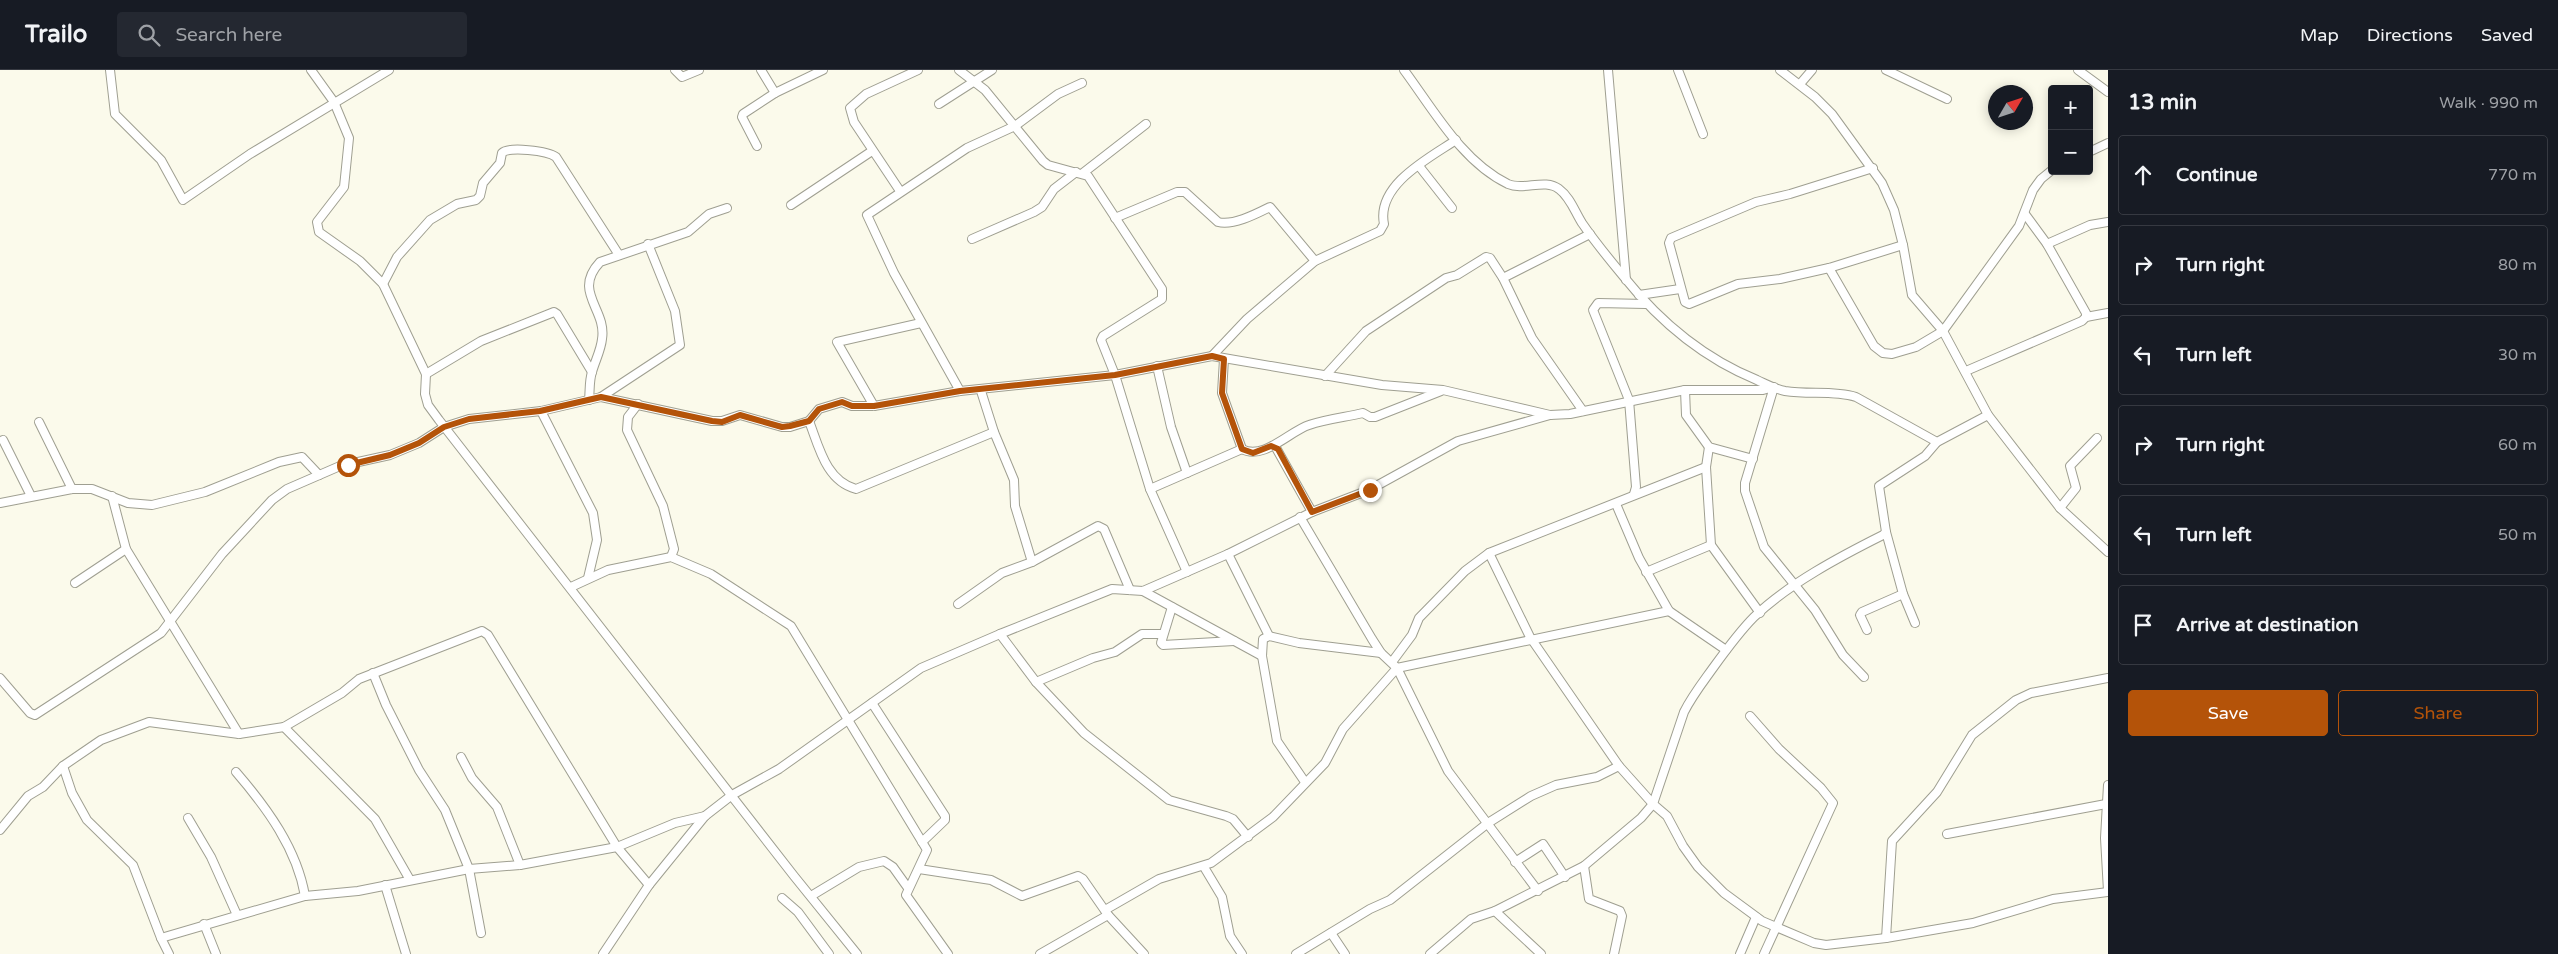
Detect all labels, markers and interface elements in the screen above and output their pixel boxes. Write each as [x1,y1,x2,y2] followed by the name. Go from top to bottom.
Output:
[117,12,467,57] search box
[25,20,87,49] text: Trailo
[135,21,163,49] icon: search
[175,24,282,46] text: Search here
[2300,24,2339,46] text: Map
[2367,24,2453,46] text: Directions
[2481,24,2533,46] text: Saved
[1988,85,2033,130] north arrow
[2048,85,2093,175] map controls
[2048,85,2093,130] button: +
[2128,90,2197,115] text: 13 min
[2439,93,2538,113] text: Walk · 990 m
[2048,130,2093,175] button: −
[2129,161,2157,189] icon: ahead
[2176,164,2258,186] text: Continue
[2488,165,2537,185] text: 770 m
[2129,251,2157,279] icon: right
[2176,254,2264,276] text: Turn right
[2498,255,2537,275] text: 80 m
[2129,341,2157,369] icon: left
[2176,344,2252,366] text: Turn left
[2498,345,2537,365] text: 30 m
[2129,431,2157,459] icon: right
[2176,434,2264,456] text: Turn right
[2498,435,2537,455] text: 60 m
[337,454,360,477] route start
[1359,479,1382,502] route end
[2129,521,2157,549] icon: left
[2176,524,2252,546] text: Turn left
[2498,525,2537,545] text: 50 m
[2129,611,2157,639] icon: arrive
[2176,614,2359,636] text: Arrive at destination
[2128,690,2328,736] button: Save
[2338,690,2538,736] button: Share

